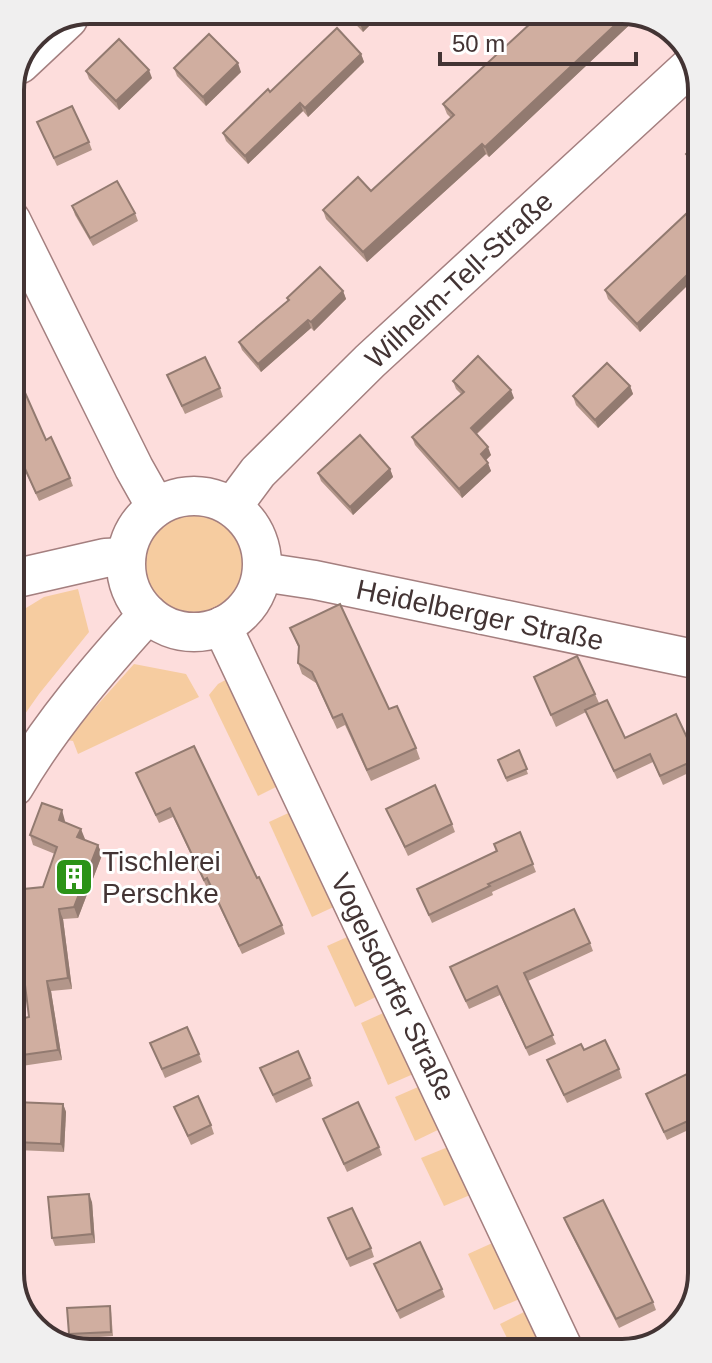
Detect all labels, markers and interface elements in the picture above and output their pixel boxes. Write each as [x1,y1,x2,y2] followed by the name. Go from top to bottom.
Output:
[440,16,636,66] scale bar
[452,30,505,57] text: 50 m
[359,185,559,375] street label: Wilhelm-Tell-Straße
[353,574,607,656] street label: Heidelberger Straße
[102,846,221,909] place label: Tischlerei Perschke
[53,856,95,898] building icon: Tischlerei Perschke
[324,868,462,1106] street label: Vogelsdorfer Straße

